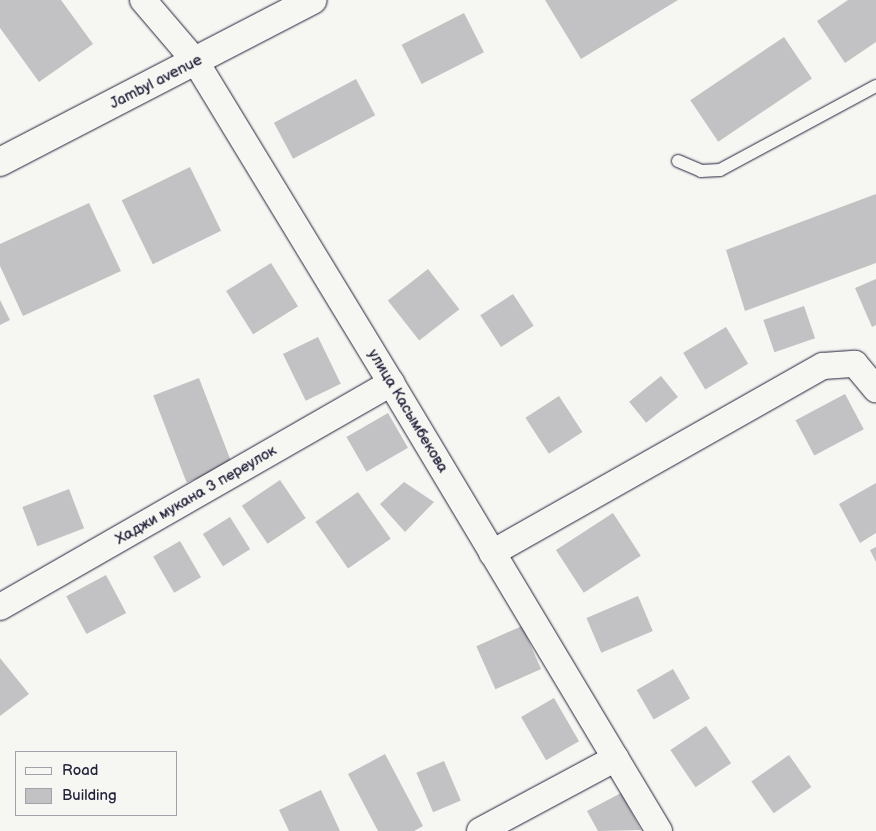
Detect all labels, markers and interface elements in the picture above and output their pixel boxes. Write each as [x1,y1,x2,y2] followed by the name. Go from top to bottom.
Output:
[107,51,205,113] street label: Jambyl avenue
[364,346,452,476] street label: улица Касымбекова
[112,441,280,549] street label: Хаджи мукана 3 переулок
[15,751,178,816] legend
[62,761,98,780] text: Road
[62,786,117,805] text: Building

